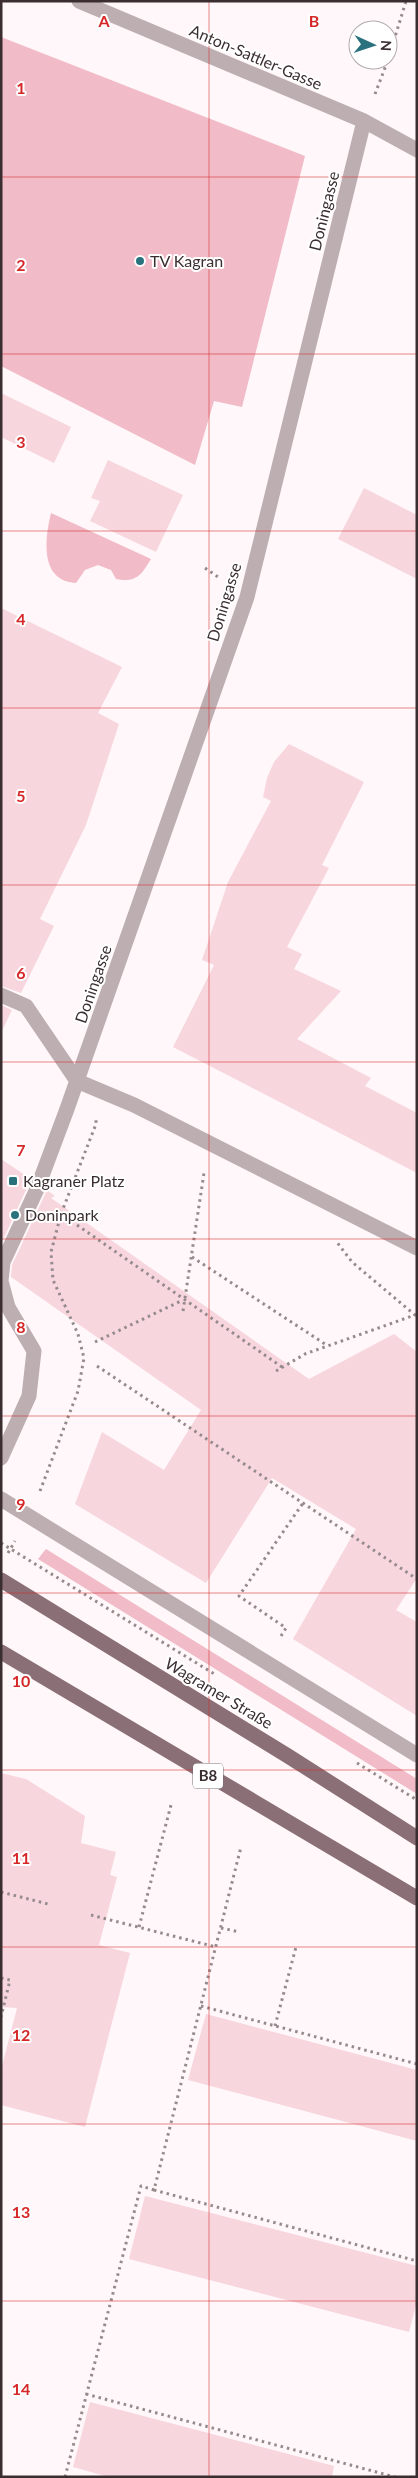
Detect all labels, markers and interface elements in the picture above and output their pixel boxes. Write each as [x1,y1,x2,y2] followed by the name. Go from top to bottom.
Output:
[97,11,110,30] text: A
[309,11,319,30] text: B
[187,20,325,93] street label: Anton-Sattler-Gasse
[348,20,398,70] north arrow
[378,40,395,52] text: N
[16,78,26,97] text: 1
[304,169,343,253] street label: Doningasse
[150,251,223,270] place label: TV Kagran
[16,255,26,274] text: 2
[134,255,146,267] marker: TV Kagran
[16,432,26,451] text: 3
[203,560,245,644] street label: Doningasse
[16,609,26,628] text: 4
[16,786,26,805] text: 5
[70,942,115,1025] street label: Doningasse
[16,963,26,982] text: 6
[16,1140,26,1159] text: 7
[23,1171,125,1190] place label: Kagraner Platz
[7,1175,19,1187] marker: Kagraner Platz
[25,1205,100,1224] place label: Doninpark
[9,1209,21,1221] marker: Doninpark
[16,1317,26,1336] text: 8
[16,1494,26,1513] text: 9
[162,1653,277,1732] street label: Wagramer Straße
[12,1671,30,1690] text: 10
[193,1764,223,1788] road number: B8
[12,1848,30,1867] text: 11
[12,2025,30,2044] text: 12
[12,2202,30,2221] text: 13
[12,2379,30,2398] text: 14

